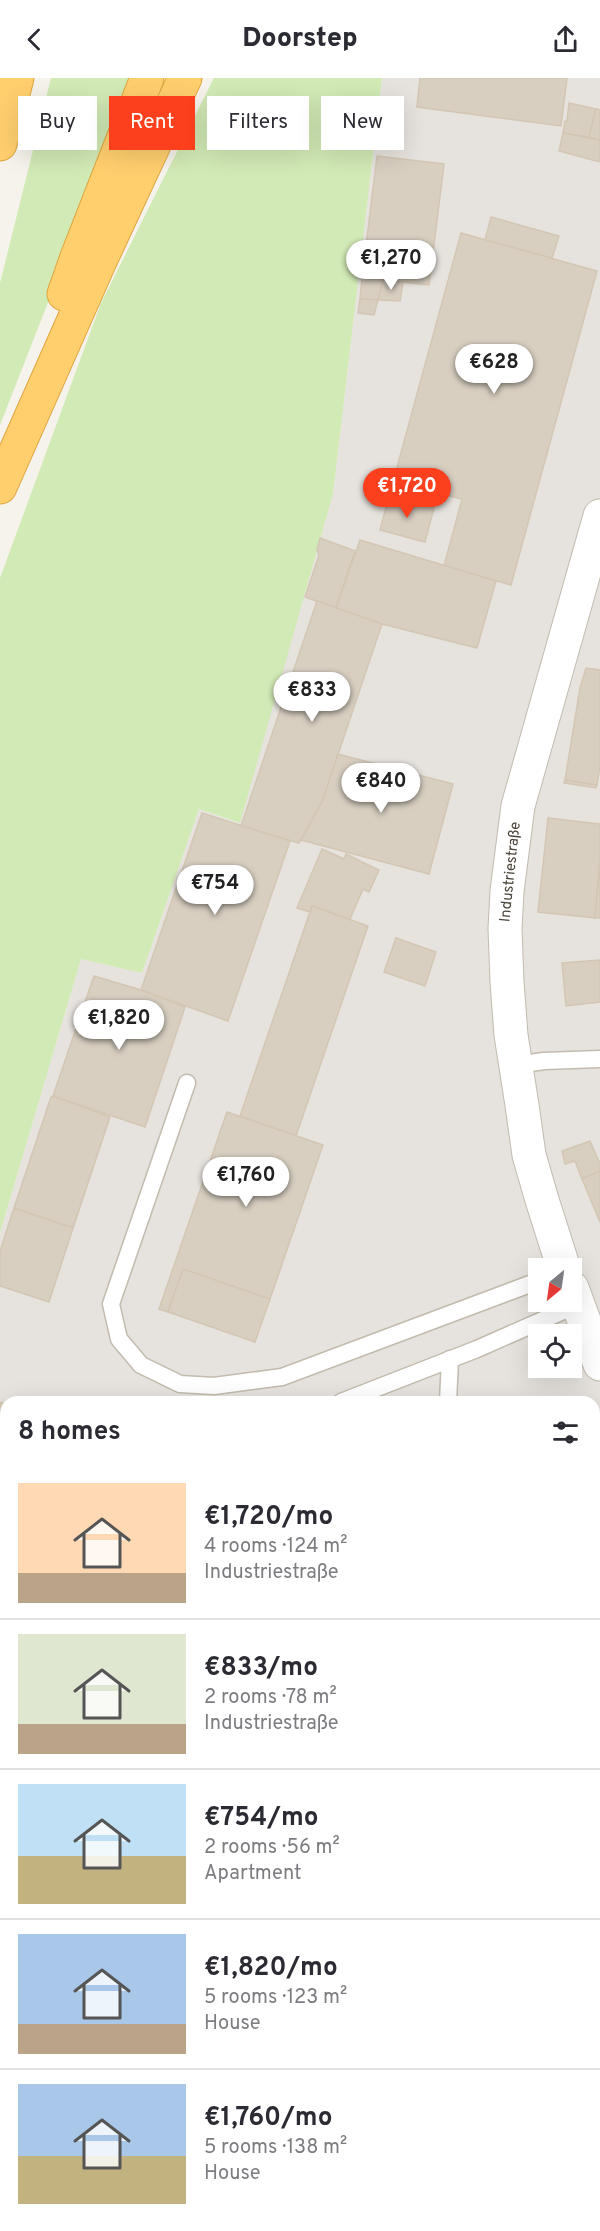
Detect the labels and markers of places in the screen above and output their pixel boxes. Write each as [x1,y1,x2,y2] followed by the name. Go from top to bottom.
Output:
[342,240,440,291] pin: €1,270
[458,344,530,395] pin: €628
[358,468,456,519] pin: €1,720
[276,672,348,723] pin: €833
[345,763,417,814] pin: €840
[179,865,251,916] pin: €754
[70,1000,168,1051] pin: €1,820
[197,1157,295,1208] pin: €1,760

